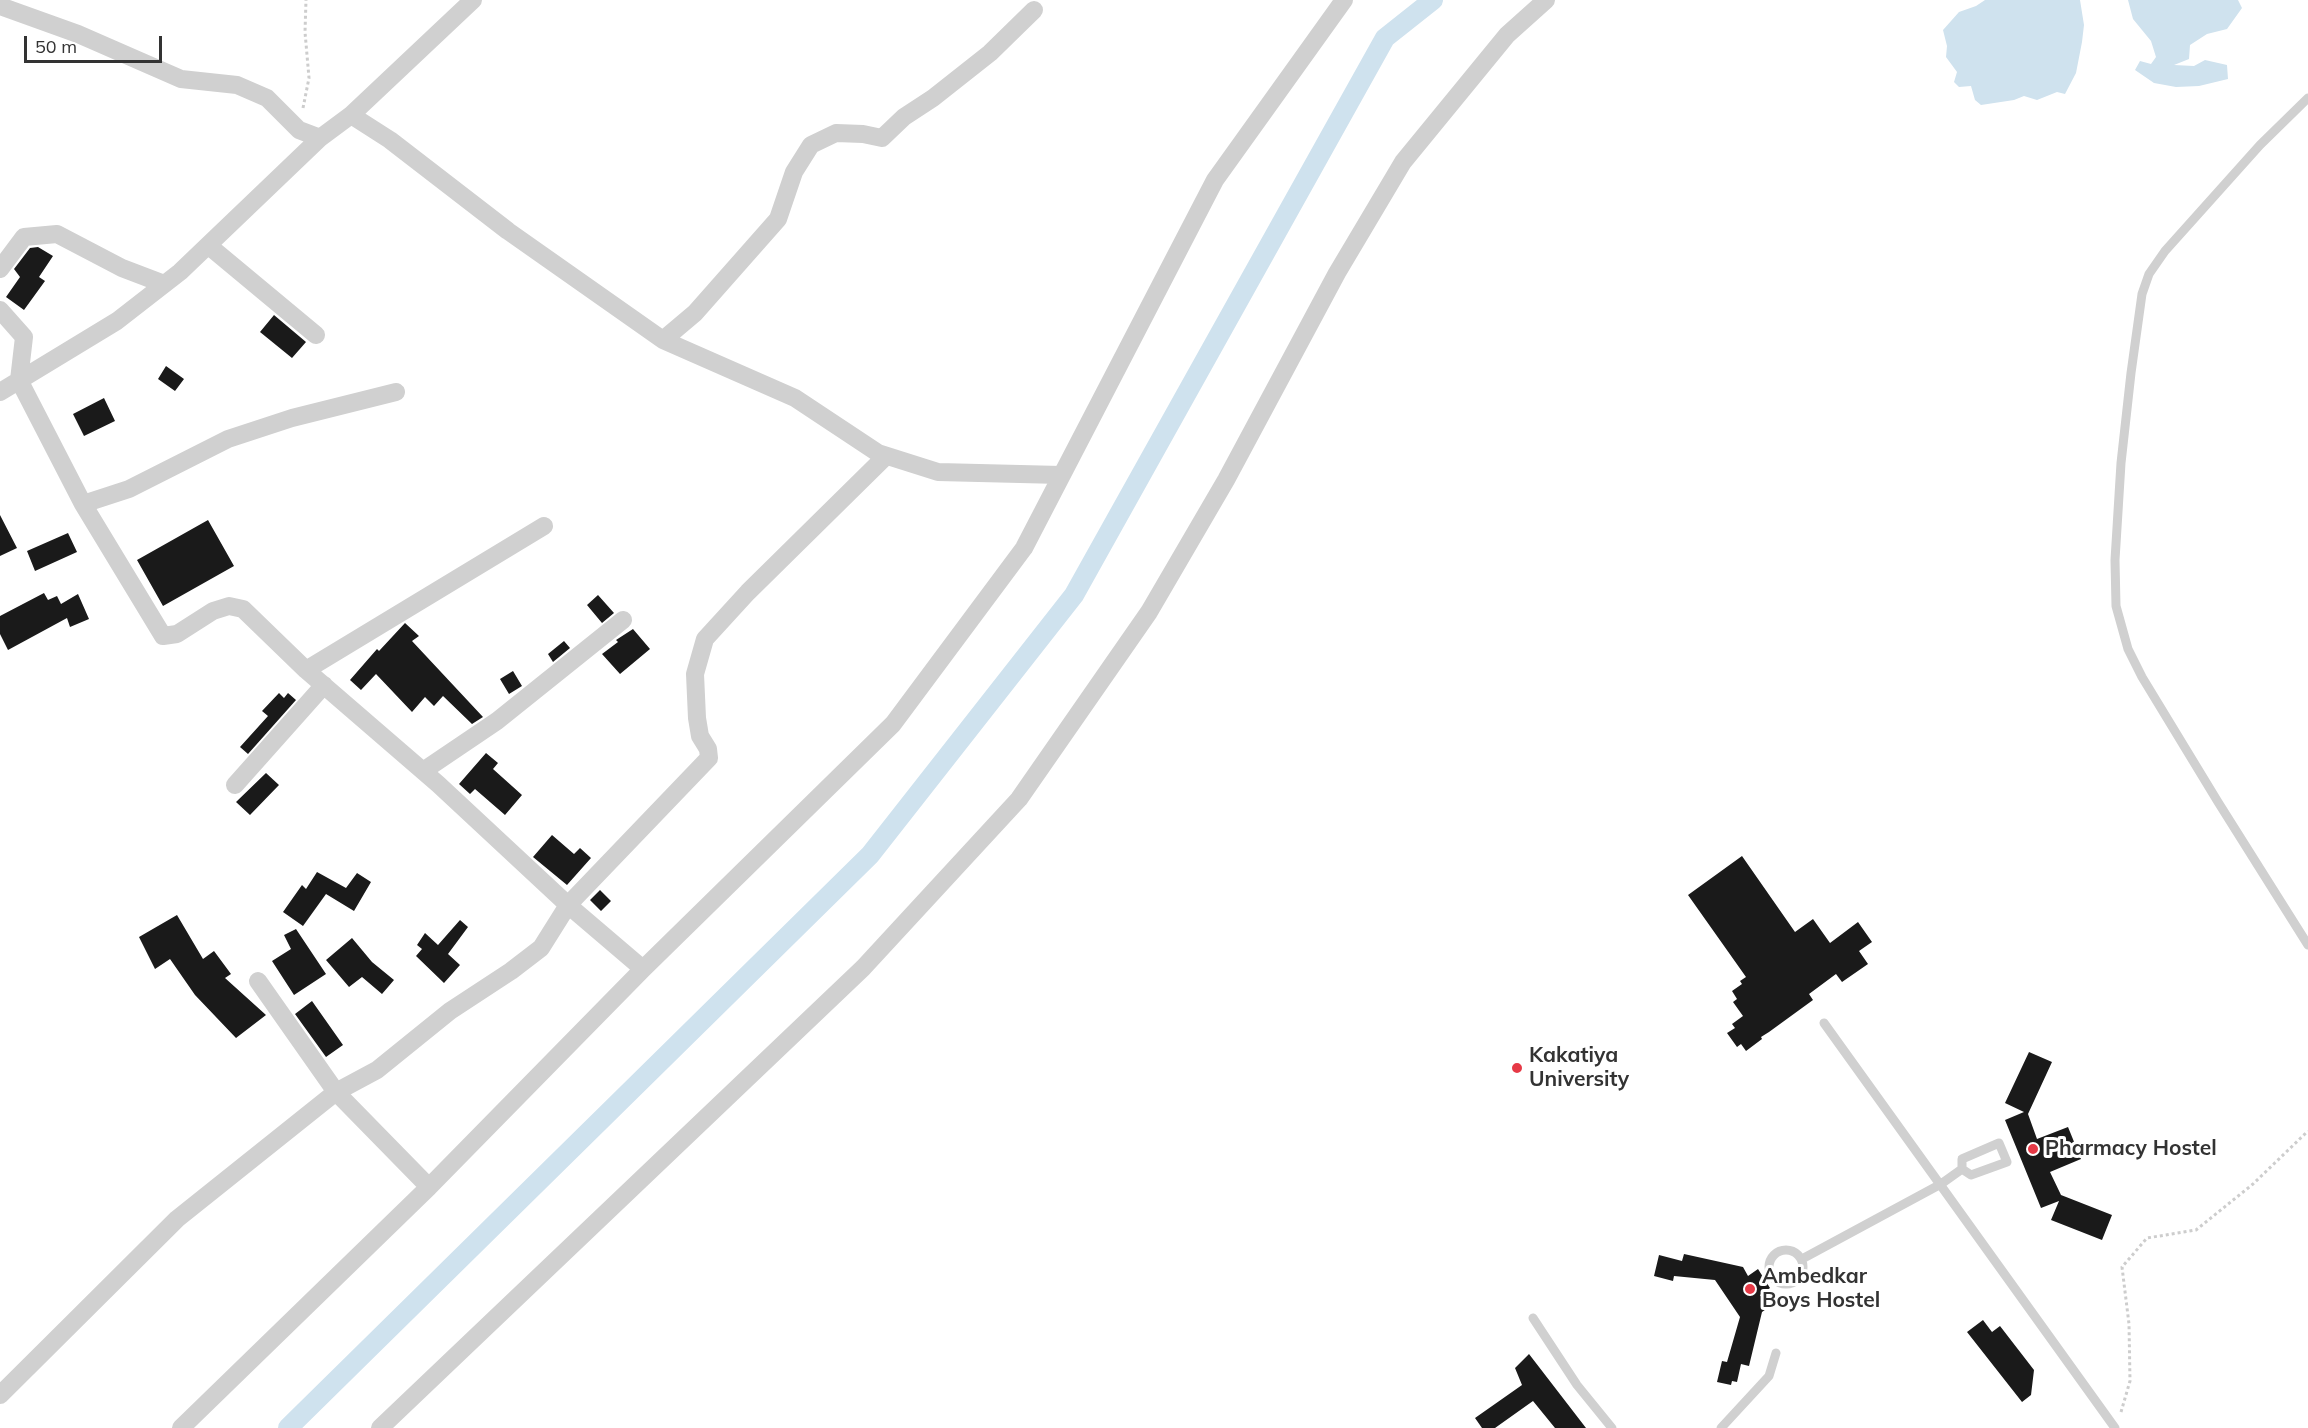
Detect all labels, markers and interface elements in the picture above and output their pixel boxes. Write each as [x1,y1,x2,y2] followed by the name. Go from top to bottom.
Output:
[27,24,165,62] scale bar
[35,35,77,58] text: 50 m
[1529,1043,1629,1093] place label: Kakatiya University
[1510,1061,1524,1075] marker: Kakatiya University
[2045,1136,2217,1162] place label: Pharmacy Hostel
[2026,1142,2040,1156] marker: Pharmacy Hostel
[1762,1264,1880,1314] place label: Ambedkar Boys Hostel
[1743,1282,1757,1296] marker: Ambedkar Boys Hostel

